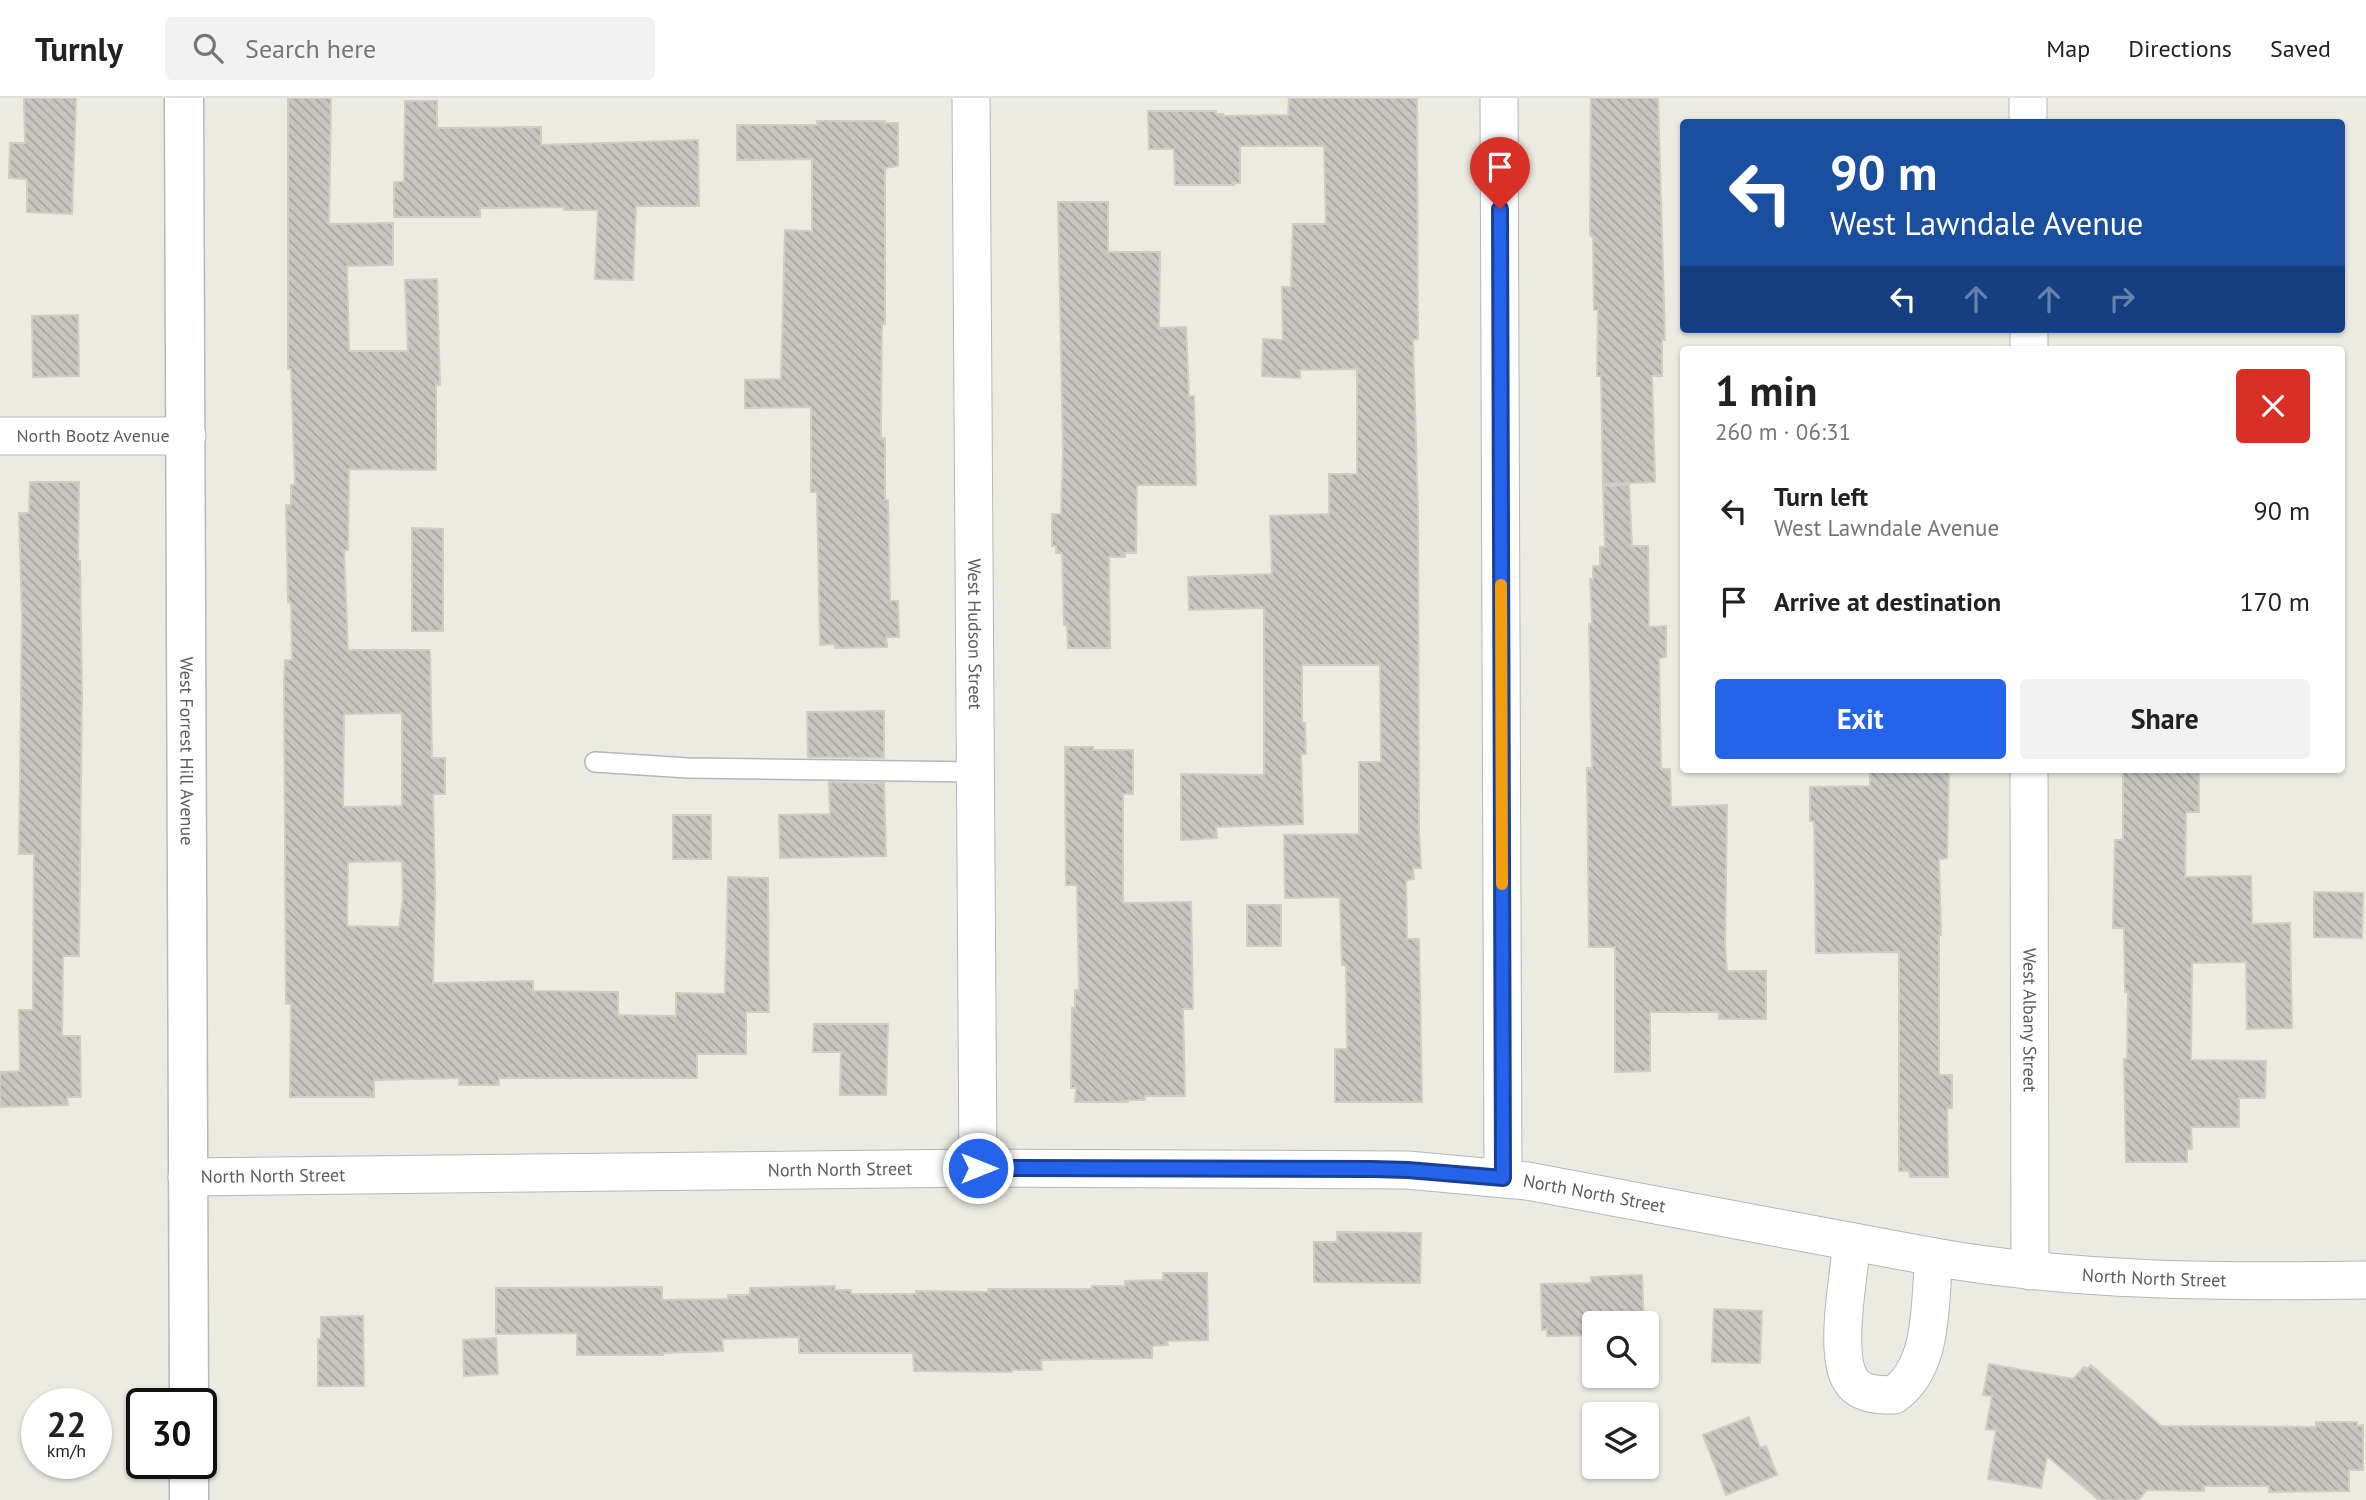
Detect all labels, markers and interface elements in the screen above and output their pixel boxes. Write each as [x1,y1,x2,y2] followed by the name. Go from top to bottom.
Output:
[165,17,655,80] search box
[35,27,123,70] text: Turnly
[189,29,227,67] icon: search
[245,32,376,65] text: Search here
[2046,33,2090,64] text: Map
[2128,33,2232,64] text: Directions
[2270,33,2331,64] text: Saved
[1470,137,1530,209] pin
[1830,140,1937,204] text: 90 m
[1715,147,1806,238] icon: left
[1481,148,1519,186] icon: arrive
[1830,202,2143,244] text: West Lawndale Avenue
[1884,280,1922,318] icon: left
[1957,280,1995,318] icon: ahead
[2030,280,2068,318] icon: ahead
[2103,280,2141,318] icon: right
[1715,363,1817,418] text: 1 min
[2236,369,2310,443] button: close
[1715,417,1851,446] text: 260 m · 06:31
[16,424,170,447] street label: North Bootz Avenue
[1774,480,1868,513] text: Turn left
[1715,492,1753,530] icon: left
[2254,494,2310,527] text: 90 m
[1774,513,1999,542] text: West Lawndale Avenue
[963,558,987,710] street label: West Hudson Street
[1715,583,1753,621] icon: arrive
[1774,585,2001,618] text: Arrive at destination
[2239,585,2310,618] text: 170 m
[175,657,199,845] street label: West Forrest Hill Avenue
[1715,679,2006,759] button: Exit
[2020,679,2310,759] button: Share
[2018,948,2042,1092] street label: West Albany Street
[941,1131,1015,1205] position arrow
[768,1157,912,1181] street label: North North Street
[201,1163,345,1188] street label: North North Street
[1521,1169,1667,1218] street label: North North Street
[2081,1263,2227,1292] street label: North North Street
[1582,1311,1659,1479] map controls
[1582,1311,1659,1388] button: search
[126,1388,217,1479] speed limit sign: 30
[47,1401,86,1447] text: 22
[1582,1402,1659,1479] button: layers
[47,1439,86,1462] text: km/h

